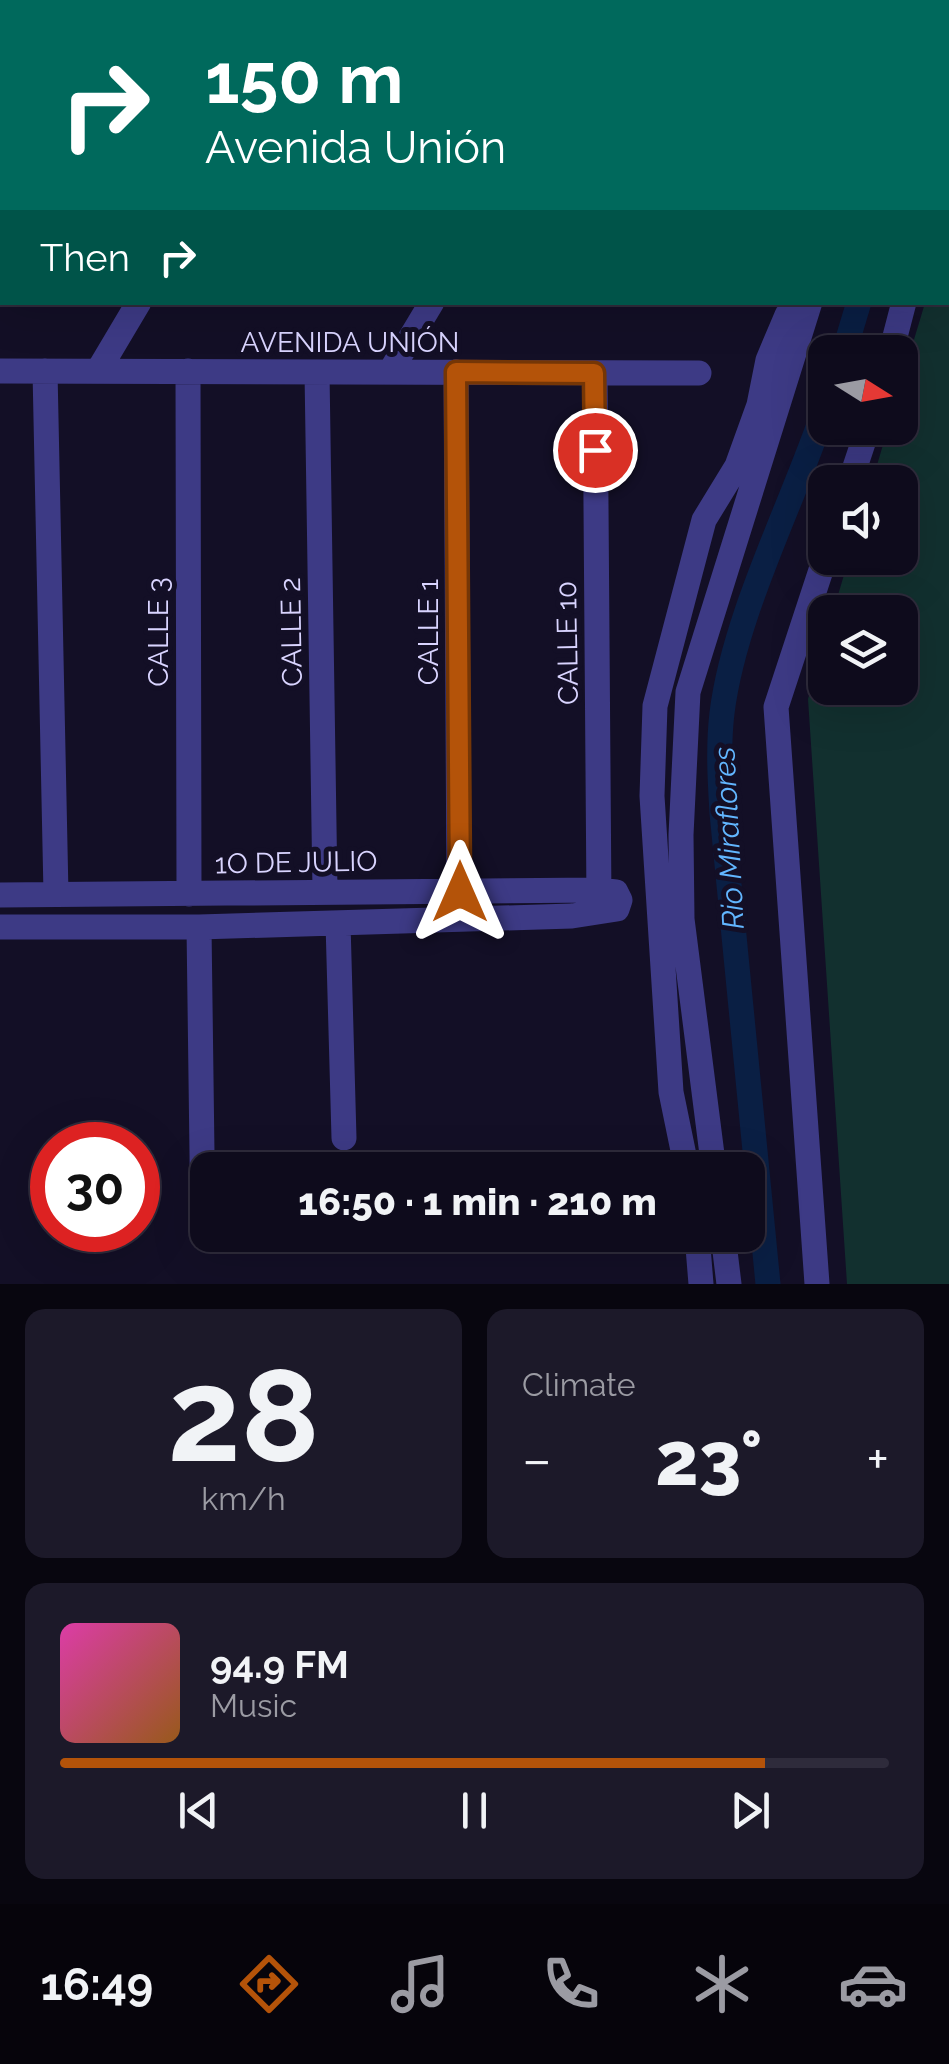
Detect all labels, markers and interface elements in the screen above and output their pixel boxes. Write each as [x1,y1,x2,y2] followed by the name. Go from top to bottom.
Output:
[205,37,403,119] text: 150 m
[40,40,170,170] icon: right
[205,121,506,174] text: Avenida Unión
[150,230,205,285] icon: right
[40,235,130,280] text: Then
[241,326,459,359] street label: AVENIDA UNIÓN
[808,335,918,445] north arrow
[808,335,918,705] map controls
[553,408,638,493] pin
[568,423,623,478] icon: arrive
[808,465,918,575] button: sound
[142,577,175,687] street label: CALLE 3
[274,577,309,687] street label: CALLE 2
[412,579,445,685] street label: CALLE 1
[550,581,585,705] street label: CALLE 10
[808,595,918,705] button: layers
[706,746,751,930] water label: Rio Miraflores
[408,840,512,944] position arrow
[214,845,378,880] street label: 1O DE JULIO
[30,1122,160,1252] speed limit sign: 30
[298,1179,657,1224] text: 16:50 · 1 min · 210 m
[168,1339,319,1491] text: 28
[522,1366,636,1403] text: Climate
[655,1414,762,1503] text: 23°
[522,1427,552,1492] text: −
[866,1427,889,1492] text: +
[201,1480,286,1517] text: km/h
[210,1642,349,1687] text: 94.9 FM
[210,1687,297,1724] text: Music
[171,1783,226,1838] icon: previous
[447,1783,502,1838] icon: pause
[723,1783,778,1838] icon: next
[234,1949,304,2019] icon: directions
[385,1949,455,2019] icon: music
[536,1949,606,2019] icon: phone
[687,1949,757,2019] icon: climate
[838,1949,908,2019] icon: car
[41,1958,153,2011] text: 16:49

